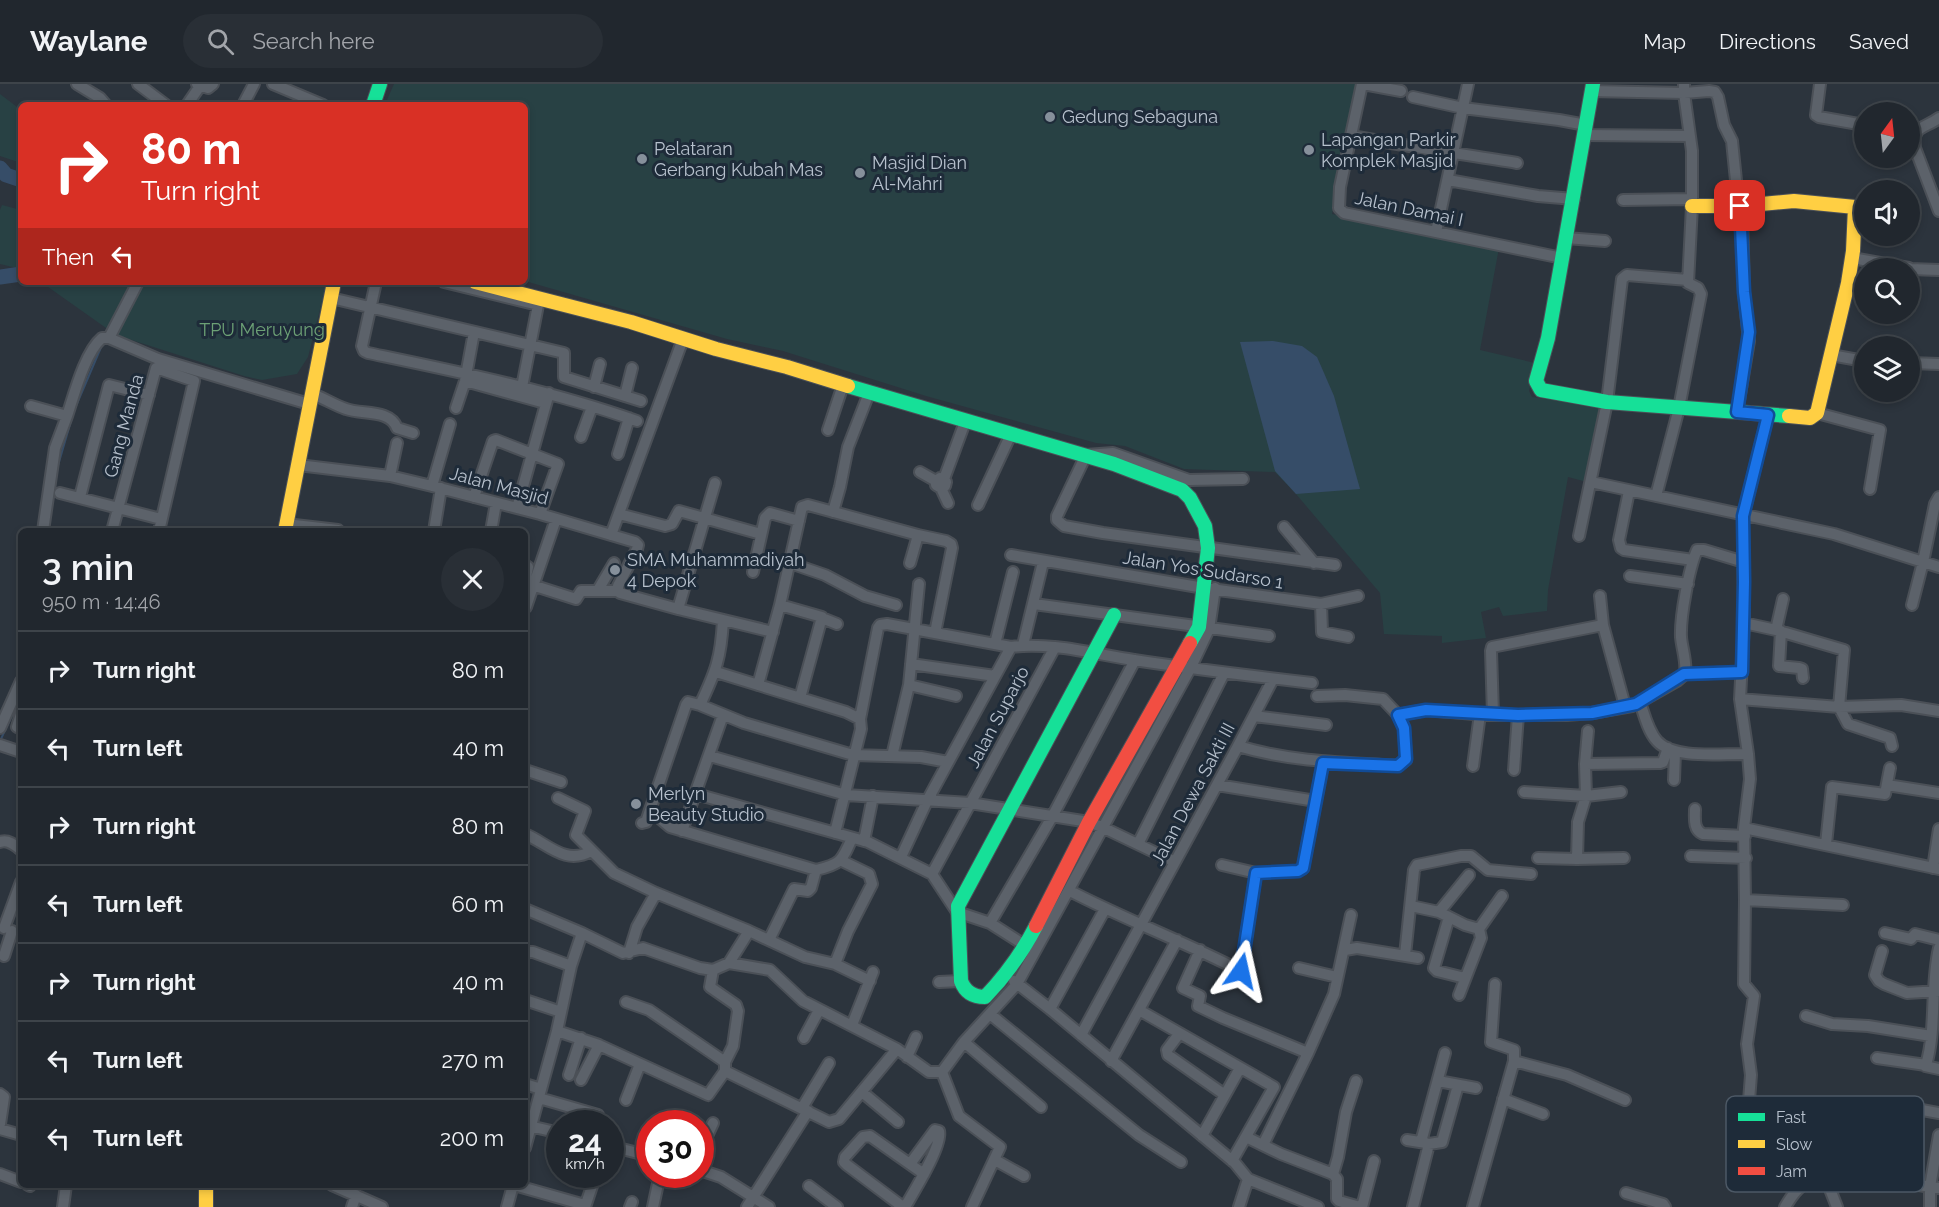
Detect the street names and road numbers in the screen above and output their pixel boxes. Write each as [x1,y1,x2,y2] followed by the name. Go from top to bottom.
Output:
[1353,187,1465,230] street label: Jalan Damai I
[100,372,147,480] street label: Gang Manda
[447,462,551,509] street label: Jalan Masjid
[1121,546,1285,593] street label: Jalan Yos Sudarso 1
[962,662,1033,771] street label: Jalan Suparjo
[1146,719,1239,869] street label: Jalan Dewa Sakti III

